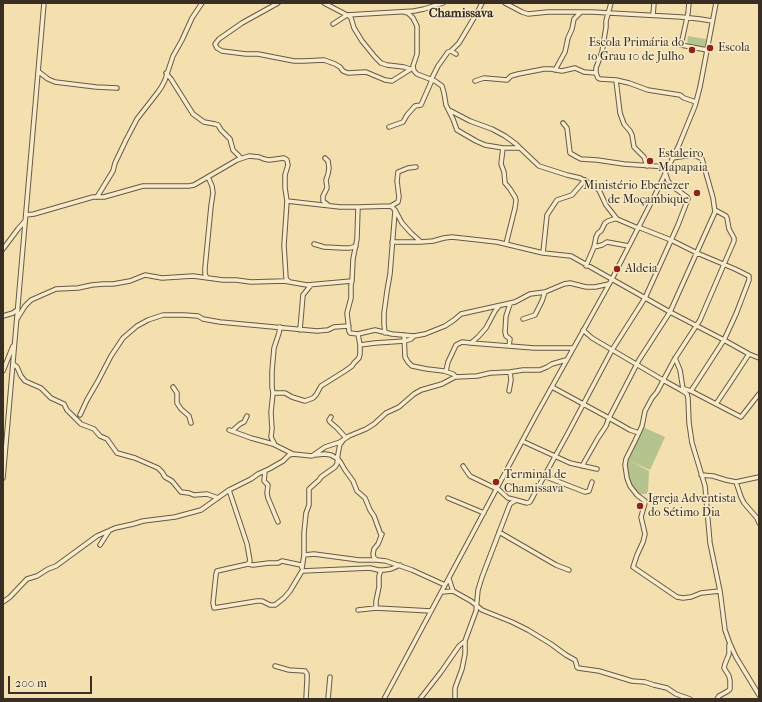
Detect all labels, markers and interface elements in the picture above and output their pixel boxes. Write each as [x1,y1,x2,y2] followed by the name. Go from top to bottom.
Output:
[429,6,493,22] district label: Chamissava
[587,36,684,64] place label: Escola Primária do 1o Grau 10 de Julho
[718,41,750,55] place label: Escola
[705,43,715,53] marker: Escola
[687,45,697,55] marker: Escola Primária do 1o Grau 10 de Julho
[658,147,708,175] place label: Estaleiro Mapapaia
[645,156,655,166] marker: Estaleiro Mapapaia
[583,179,689,207] place label: Ministério Ebenezer de Moçambique
[692,188,702,198] marker: Ministério Ebenezer de Moçambique
[625,262,658,276] place label: Aldeia
[612,264,622,274] marker: Aldeia
[504,468,567,496] place label: Terminal de Chamissava
[491,477,501,487] marker: Terminal de Chamissava
[648,492,736,520] place label: Igreja Adventista do Sétimo Dia
[635,501,645,511] marker: Igreja Adventista do Sétimo Dia
[10,668,94,694] scale bar
[15,676,47,690] text: 200 m

